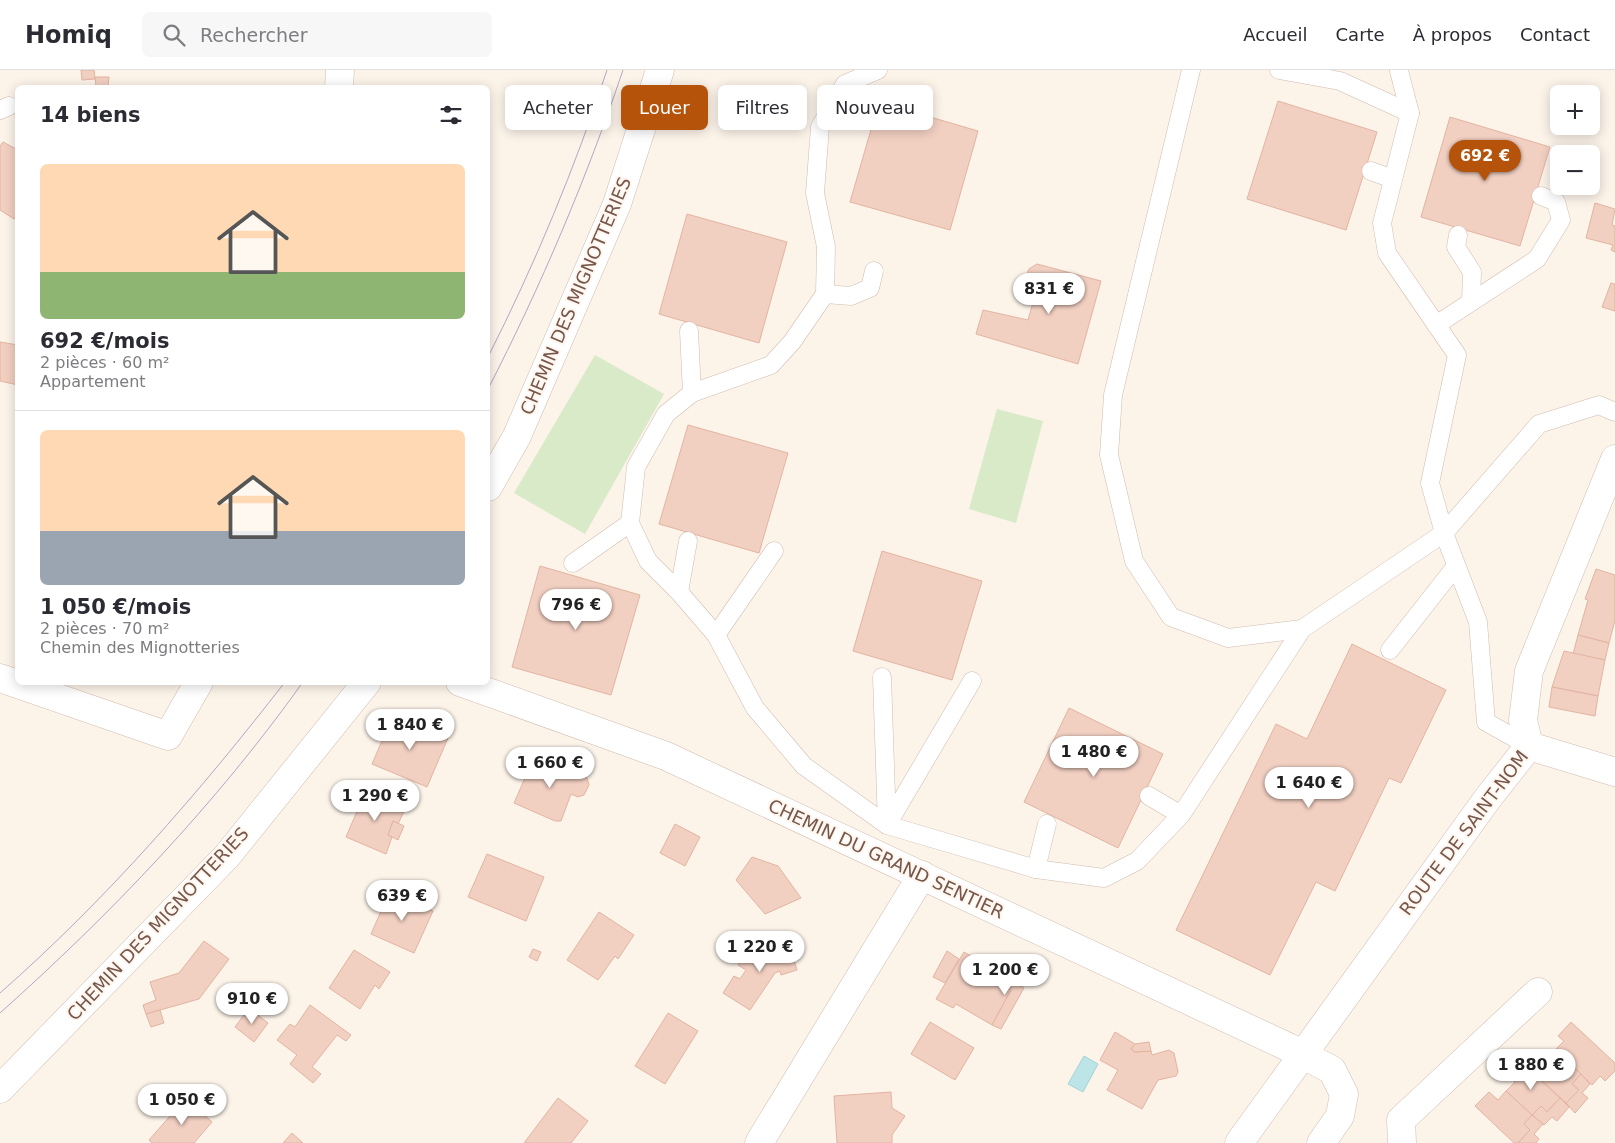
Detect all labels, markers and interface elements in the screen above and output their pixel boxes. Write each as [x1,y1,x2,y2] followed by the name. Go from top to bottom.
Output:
[142,12,492,57] search box
[25,21,112,49] text: Homiq
[160,21,188,49] icon: search
[200,24,308,46] text: Rechercher
[1243,24,1308,45] text: Accueil
[1336,24,1385,45] text: Carte
[1413,24,1492,45] text: À propos
[1520,24,1590,45] text: Contact
[505,85,611,130] chip: Acheter
[621,85,708,130] chip: Louer
[718,85,807,130] chip: Filtres
[817,85,933,130] chip: Nouveau
[1550,85,1600,195] map controls
[1550,85,1600,135] button: +
[437,101,465,129] icon: filters
[40,103,140,127] text: 14 biens
[1450,140,1520,182] pin: 692 €
[1550,145,1600,195] button: −
[1460,146,1510,165] text: 692 €
[516,174,635,418] street label: CHEMIN DES MIGNOTTERIES
[208,197,298,287] icon: home
[1014,272,1084,315] pin: 831 €
[1024,279,1074,298] text: 831 €
[40,329,169,353] text: 692 €/mois
[40,353,169,372] text: 2 pièces · 60 m²
[40,372,146,391] text: Appartement
[208,462,298,552] icon: home
[541,588,611,631] pin: 796 €
[40,595,191,619] text: 1 050 €/mois
[551,595,601,614] text: 796 €
[40,619,169,638] text: 2 pièces · 70 m²
[40,638,240,657] text: Chemin des Mignotteries
[364,708,456,751] pin: 1 840 €
[377,715,443,734] text: 1 840 €
[1048,736,1140,778] pin: 1 480 €
[1061,742,1127,761] text: 1 480 €
[504,746,596,789] pin: 1 660 €
[1395,746,1532,919] street label: ROUTE DE SAINT-NOM
[517,753,583,772] text: 1 660 €
[1263,766,1355,809] pin: 1 640 €
[1276,773,1342,792] text: 1 640 €
[329,780,421,822] pin: 1 290 €
[342,786,408,805] text: 1 290 €
[765,795,1007,923] street label: CHEMIN DU GRAND SENTIER
[63,823,253,1024] street label: CHEMIN DES MIGNOTTERIES
[367,880,437,922] pin: 639 €
[377,886,427,905] text: 639 €
[714,930,806,973] pin: 1 220 €
[727,937,793,956] text: 1 220 €
[959,954,1051,996] pin: 1 200 €
[972,960,1038,979] text: 1 200 €
[217,982,287,1025] pin: 910 €
[227,989,277,1008] text: 910 €
[1485,1048,1577,1091] pin: 1 880 €
[1498,1055,1564,1074] text: 1 880 €
[136,1084,228,1126] pin: 1 050 €
[149,1090,215,1109] text: 1 050 €

